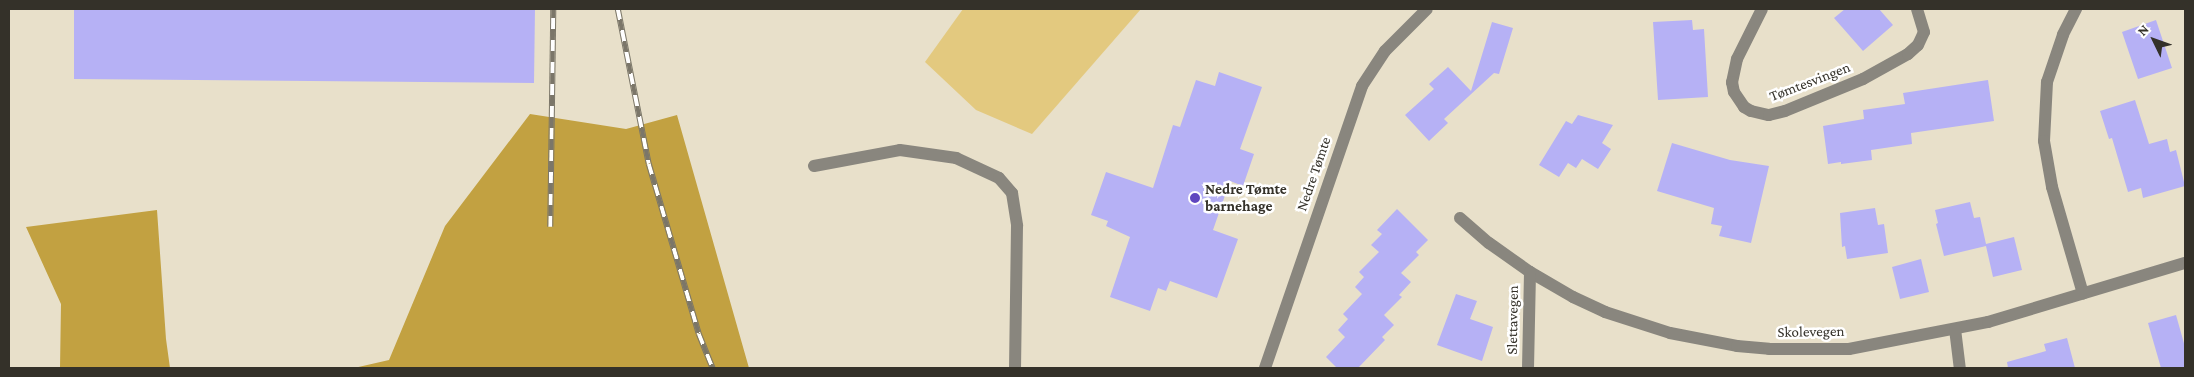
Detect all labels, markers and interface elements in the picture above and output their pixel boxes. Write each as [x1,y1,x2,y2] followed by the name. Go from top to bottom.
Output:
[2129,15,2179,65] north arrow
[2134,21,2152,39] text: N
[1767,58,1853,106] street label: Tømtesvingen
[1293,135,1335,213] street label: Nedre Tømte
[1205,180,1287,215] place label: Nedre Tømte barnehage
[1189,192,1201,204] marker: Nedre Tømte barnehage
[1503,285,1523,355] street label: Slettavegen
[1777,322,1845,342] street label: Skolevegen

